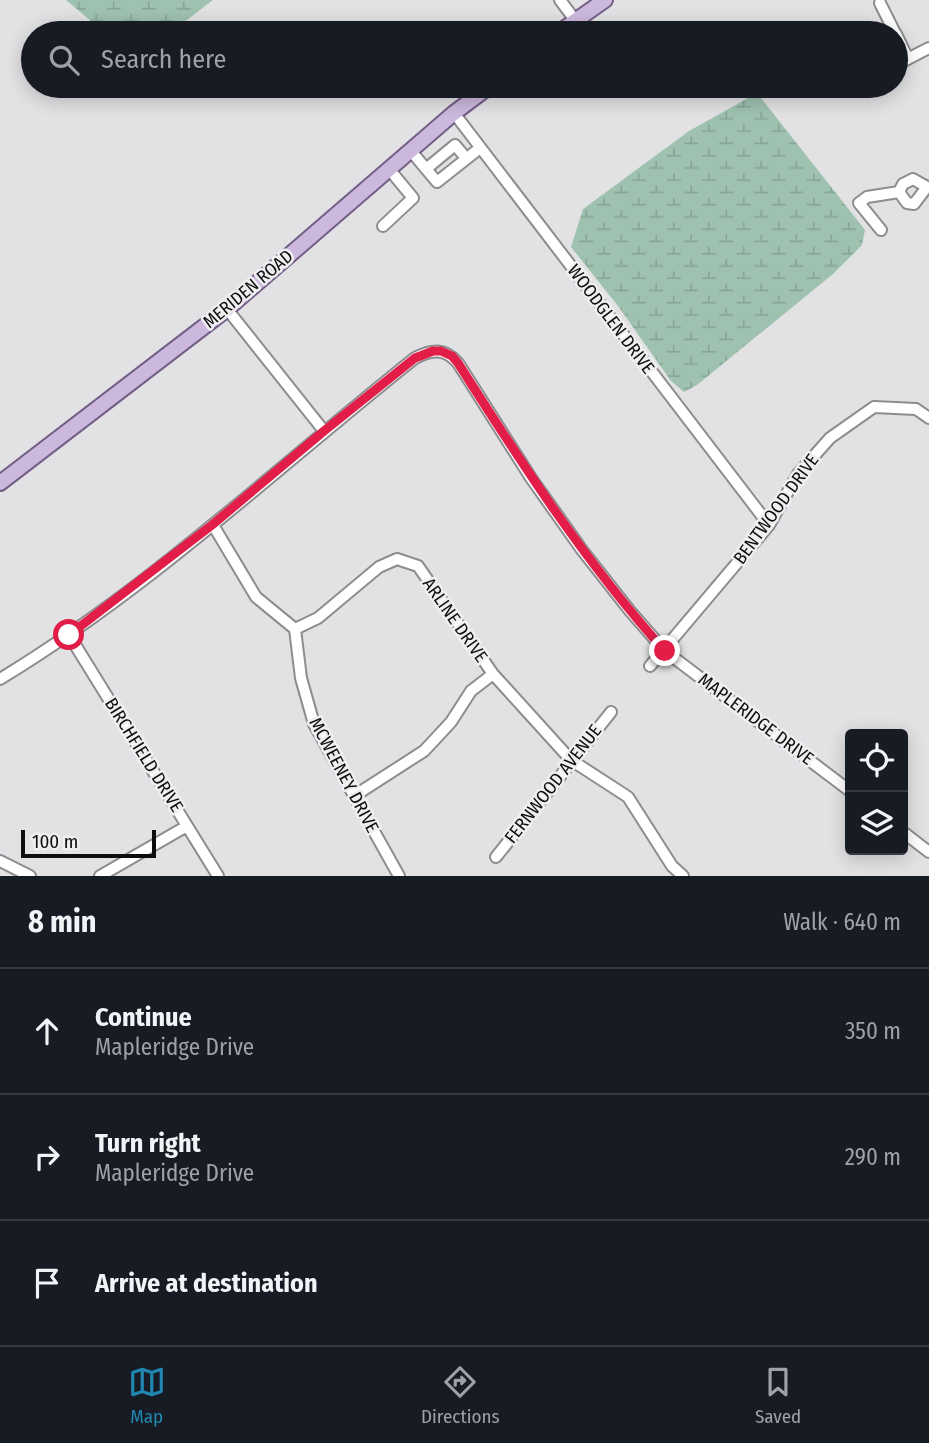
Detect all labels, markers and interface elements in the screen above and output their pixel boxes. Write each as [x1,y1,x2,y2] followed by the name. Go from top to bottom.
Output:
[21,21,908,98] search box
[45,41,83,79] icon: search
[101,44,226,75] text: Search here
[199,245,297,333] street label: MERIDEN ROAD
[563,260,659,378] street label: WOODGLEN DRIVE
[729,450,823,568] street label: BENTWOOD DRIVE
[418,573,492,667] street label: ARLINE DRIVE
[53,619,84,650] route start
[649,635,680,666] route end
[694,668,818,770] street label: MAPLERIDGE DRIVE
[100,694,188,816] street label: BIRCHFIELD DRIVE
[304,714,384,836] street label: MCWEENEY DRIVE
[500,720,606,848] street label: FERNWOOD AVENUE
[845,729,908,855] map controls
[845,729,908,792] button: locate
[845,792,908,855] button: layers
[21,827,156,859] scale bar
[32,830,78,853] text: 100 m
[28,904,96,940] text: 8 min
[783,908,901,936] text: Walk · 640 m
[95,1002,192,1033] text: Continue
[28,1012,66,1050] icon: ahead
[845,1017,901,1045] text: 350 m
[95,1033,254,1061] text: Mapleridge Drive
[95,1128,201,1159] text: Turn right
[28,1138,66,1176] icon: right
[845,1143,901,1171] text: 290 m
[95,1159,254,1187] text: Mapleridge Drive
[28,1264,66,1302] icon: arrive
[95,1268,318,1299] text: Arrive at destination
[128,1363,166,1428] tab: Map
[421,1363,500,1428] tab: Directions
[755,1363,801,1428] tab: Saved

